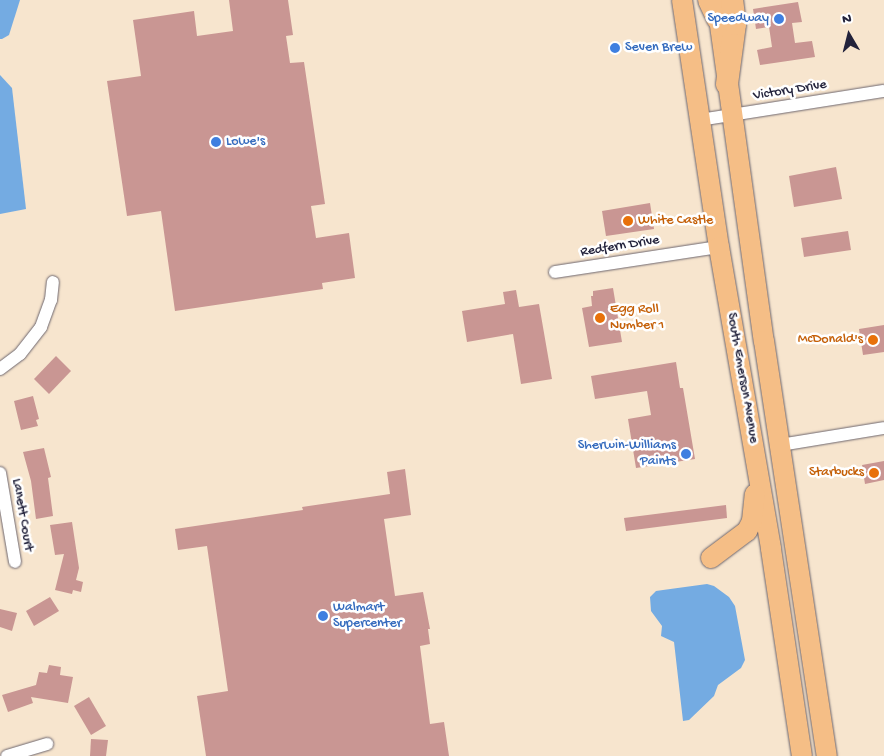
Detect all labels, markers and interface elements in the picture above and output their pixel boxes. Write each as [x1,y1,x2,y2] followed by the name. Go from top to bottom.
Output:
[824,10,874,60] north arrow
[707,11,769,27] place label: Speedway
[841,11,853,29] text: N
[773,13,785,25] marker: Speedway
[625,40,692,56] place label: Seven Brew
[609,42,621,54] marker: Seven Brew
[752,77,828,105] street label: Victory Drive
[226,134,265,150] place label: Lowe's
[210,136,222,148] marker: Lowe's
[638,213,713,229] place label: White Castle
[622,215,634,227] marker: White Castle
[579,232,661,262] street label: Redfern Drive
[610,302,664,334] place label: Egg Roll Number 1
[722,311,762,445] street label: South Emerson Avenue
[594,312,606,324] marker: Egg Roll Number 1
[798,332,863,348] place label: McDonald's
[867,334,879,346] marker: McDonald's
[578,438,676,471] place label: Sherwin-Williams Paints
[680,448,692,460] marker: Sherwin-Williams Paints
[809,465,864,481] place label: Starbucks
[868,467,880,479] marker: Starbucks
[7,477,37,553] street label: Lanett Court
[333,600,402,632] place label: Walmart Supercenter
[317,610,329,622] marker: Walmart Supercenter

